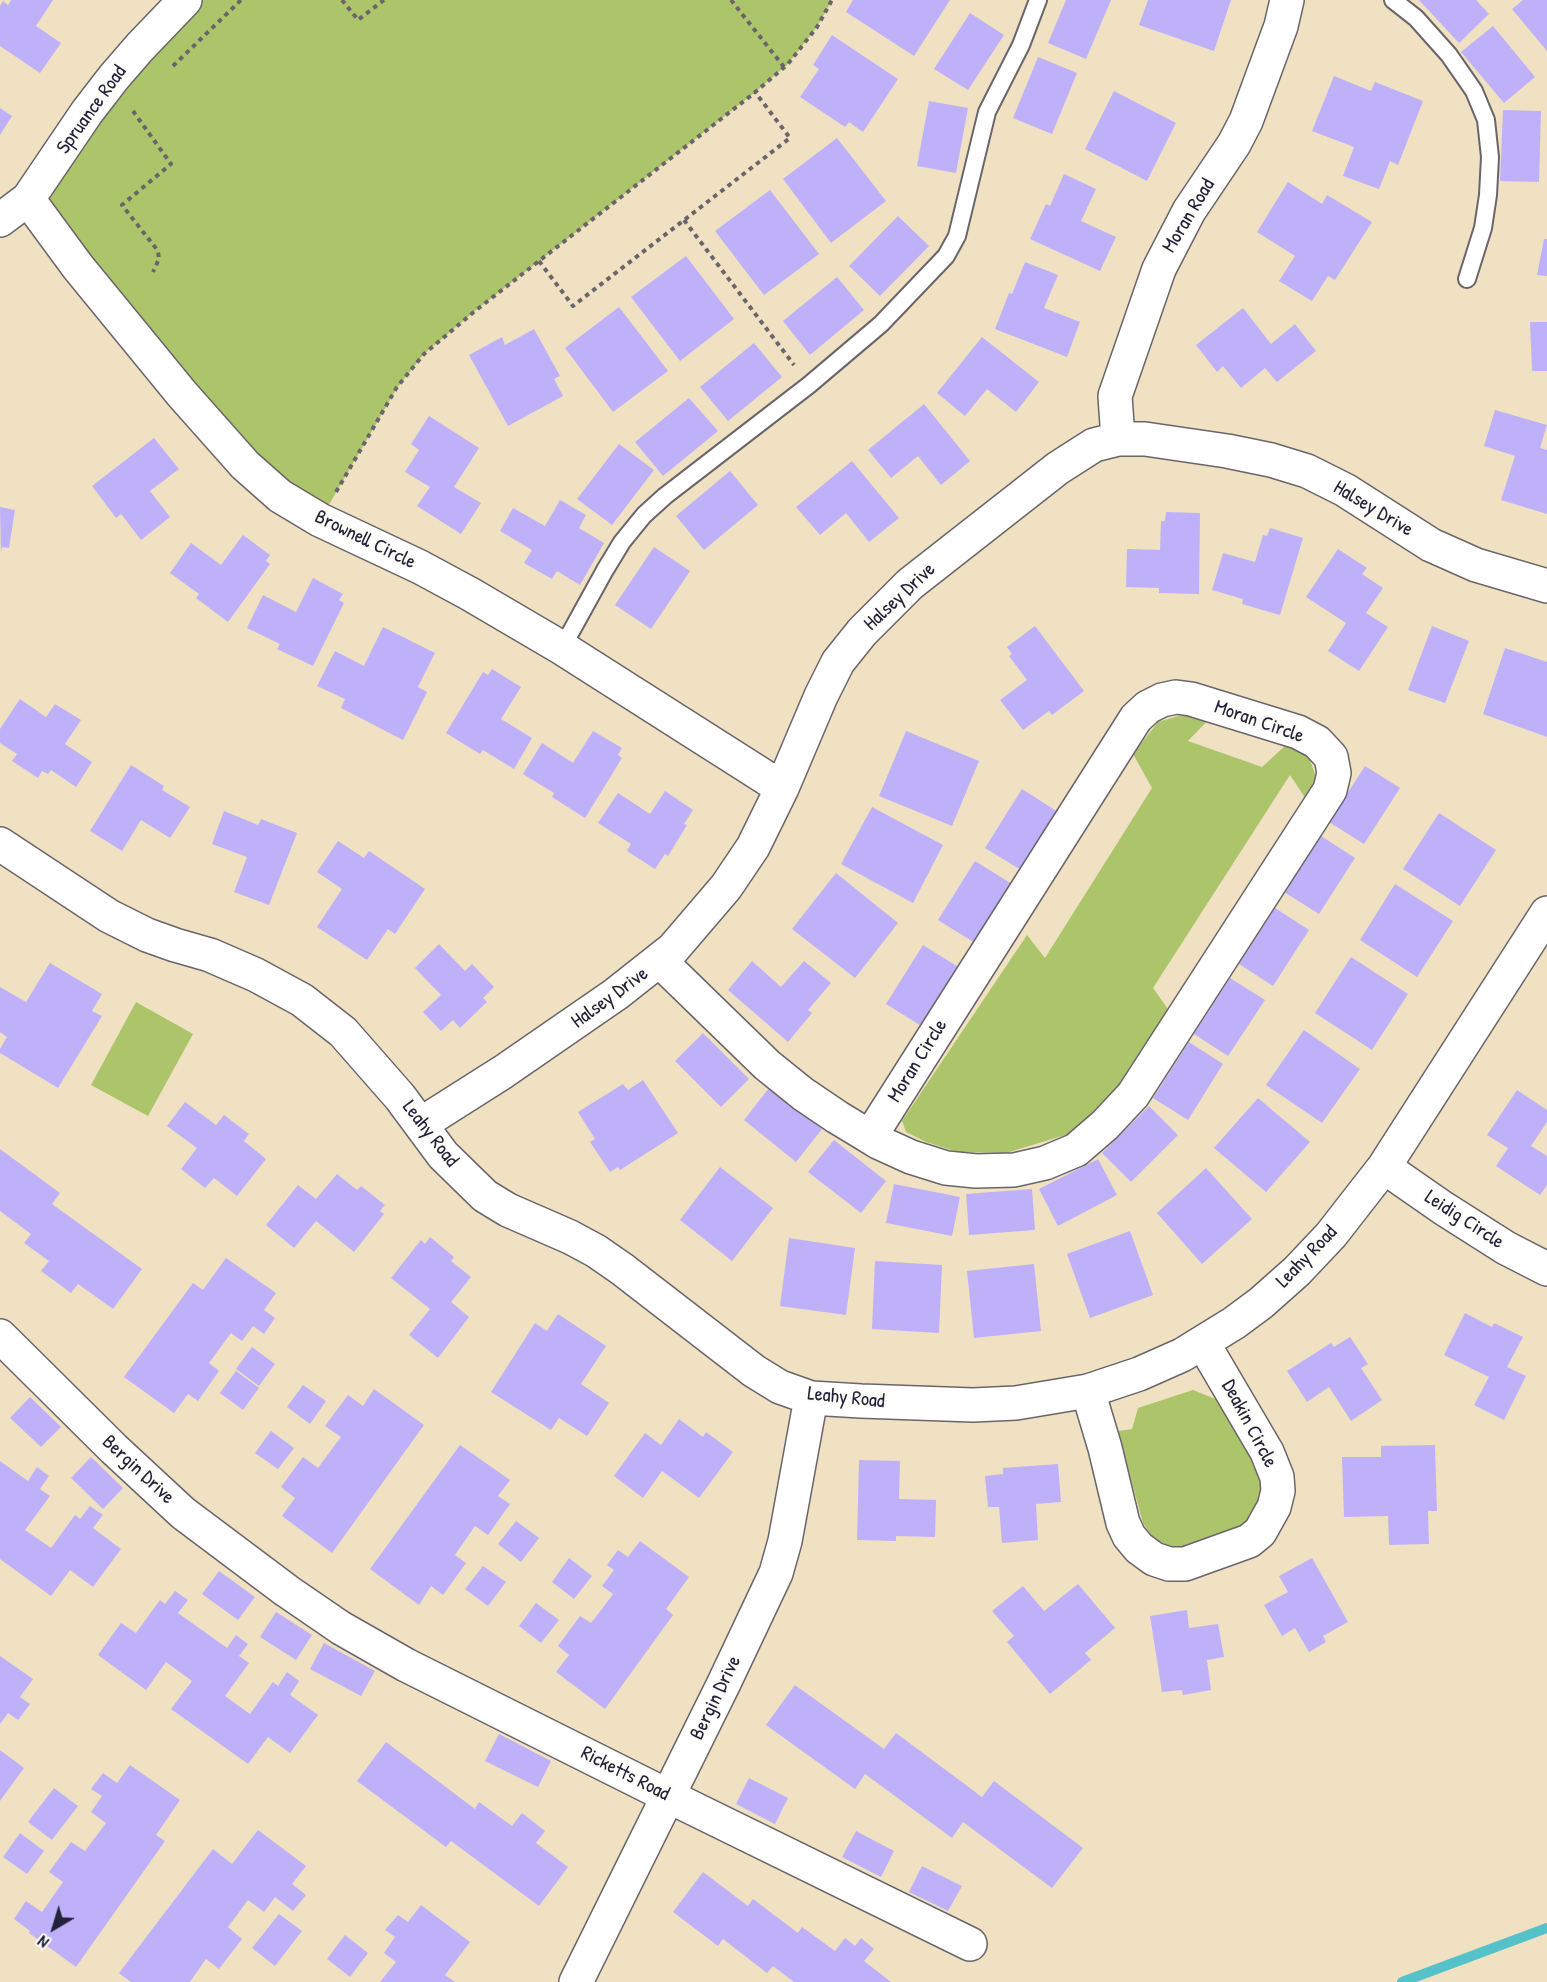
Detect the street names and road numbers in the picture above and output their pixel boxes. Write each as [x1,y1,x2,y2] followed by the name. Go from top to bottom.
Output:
[52,61,132,159] street label: Spruance Road
[1158,175,1220,257] street label: Moran Road
[1329,476,1417,542] street label: Halsey Drive
[311,505,419,575] street label: Brownell Circle
[859,558,941,636] street label: Halsey Drive
[1211,695,1307,749] street label: Moran Circle
[567,962,653,1034] street label: Halsey Drive
[883,1015,953,1107] street label: Moran Circle
[397,1096,463,1172] street label: Leahy Road
[1420,1185,1508,1255] street label: Leidig Circle
[1271,1221,1343,1293] street label: Leahy Road
[1216,1376,1282,1472] street label: Deakin Circle
[806,1382,886,1414] street label: Leahy Road
[97,1430,179,1510] street label: Bergin Drive
[685,1652,747,1744] street label: Bergin Drive
[577,1741,673,1807] street label: Ricketts Road

